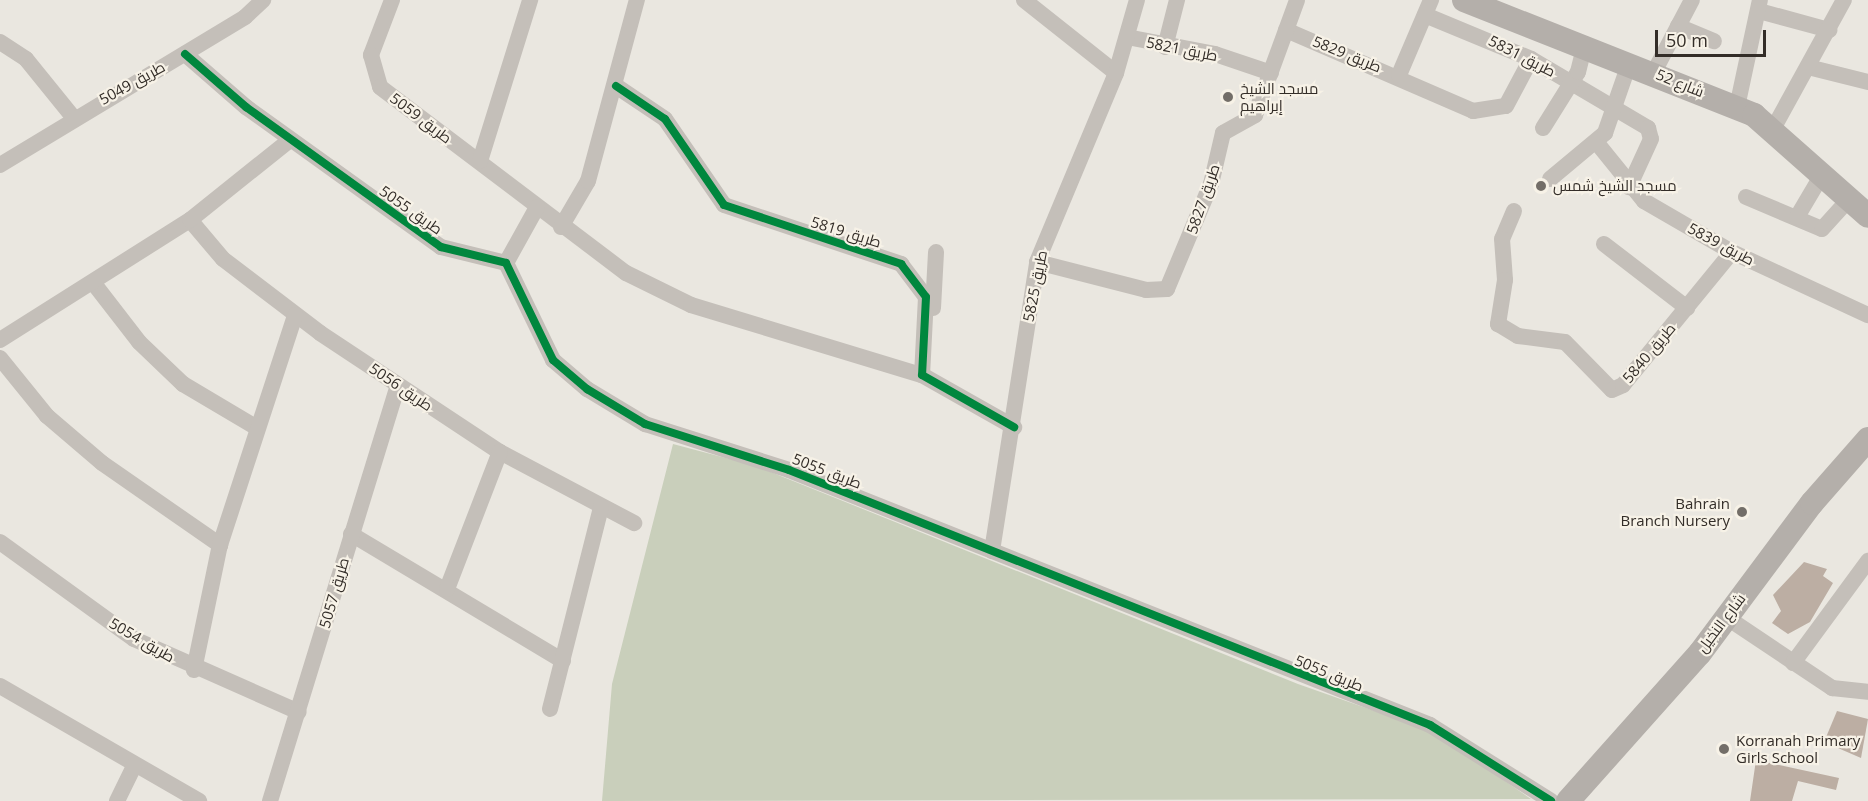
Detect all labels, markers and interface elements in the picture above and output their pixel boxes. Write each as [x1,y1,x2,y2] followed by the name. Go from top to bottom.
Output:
[1658,18,1769,56] scale bar
[1666,28,1708,52] text: 50 m
[1310,32,1384,76] street label: طريق 5829
[1486,32,1558,80] street label: طريق 5831
[1145,33,1219,65] street label: طريق 5821
[96,58,168,108] street label: طريق 5049
[1653,65,1707,101] street label: شارع 52
[1240,79,1318,114] place label: مسجد الشيخ إبراهيم
[387,89,455,147] street label: طريق 5059
[1221,90,1235,104] marker: مسجد الشيخ إبراهيم
[1183,162,1223,236] street label: طريق 5827
[1553,177,1677,195] place label: مسجد الشيخ شمس
[1534,179,1548,193] marker: مسجد الشيخ شمس
[376,182,446,238] street label: طريق 5055
[809,213,883,251] street label: طريق 5819
[1685,219,1757,269] street label: طريق 5839
[1019,249,1051,323] street label: طريق 5825
[1619,319,1679,387] street label: طريق 5840
[366,359,436,415] street label: طريق 5056
[790,450,864,492] street label: طريق 5055
[1621,494,1730,529] place label: Bahrain Branch Nursery
[1735,505,1749,519] marker: Bahrain Branch Nursery
[315,556,353,630] street label: طريق 5057
[1693,590,1749,656] street label: شارع النخيل
[106,614,178,666] street label: طريق 5054
[1292,651,1366,695] street label: طريق 5055
[1736,731,1860,766] place label: Korranah Primary Girls School
[1717,742,1731,756] marker: Korranah Primary Girls School

